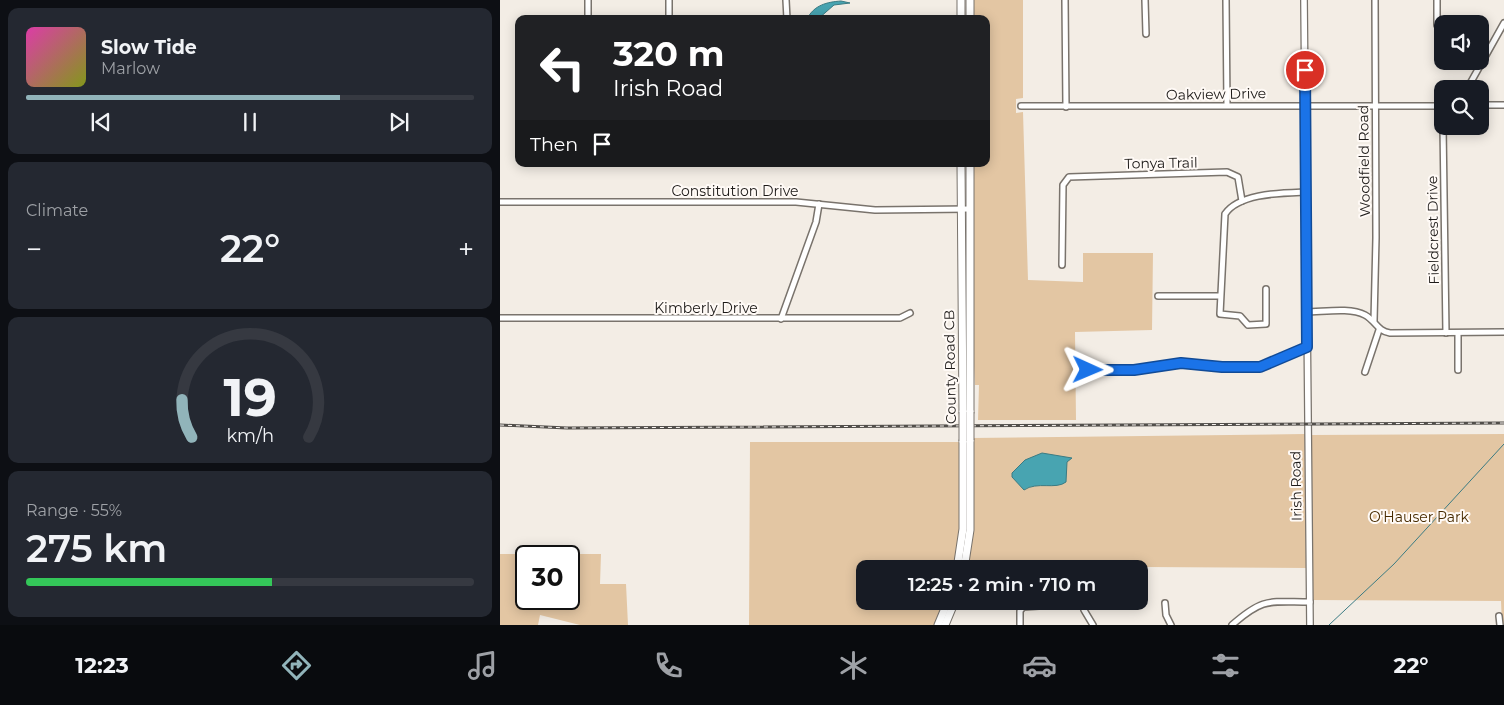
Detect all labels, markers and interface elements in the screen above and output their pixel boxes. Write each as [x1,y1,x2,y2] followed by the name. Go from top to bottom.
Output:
[1434,15,1489,135] map controls
[1434,15,1489,70] button: sound
[613,32,725,75] text: 320 m
[530,35,595,100] icon: left
[101,36,197,59] text: Slow Tide
[1284,49,1326,91] pin
[1291,56,1319,84] icon: arrive
[101,59,160,78] text: Marlow
[613,75,723,102] text: Irish Road
[1434,80,1489,135] button: search
[1166,84,1266,104] street label: Oakview Drive
[1354,105,1374,217] street label: Woodfield Road
[87,108,115,136] icon: previous
[236,108,264,136] icon: pause
[385,108,413,136] icon: next
[588,130,616,158] icon: arrive
[530,133,578,156] text: Then
[1124,153,1198,173] street label: Tonya Trail
[1423,175,1443,285] street label: Fieldcrest Drive
[671,182,799,200] street label: Constitution Drive
[26,201,88,220] text: Climate
[220,225,280,272] text: 22°
[26,232,42,266] text: −
[458,232,474,266] text: +
[654,299,758,317] street label: Kimberly Drive
[940,310,960,424] street label: County Road CB
[1061,343,1113,395] position arrow
[223,366,277,429] text: 19
[226,425,274,446] text: km/h
[1286,451,1306,521] street label: Irish Road
[26,501,122,520] text: Range · 55%
[1369,508,1470,526] park label: O'Hauser Park
[26,525,167,572] text: 275 km
[515,545,580,610] speed limit sign: 30
[908,573,1096,596] text: 12:25 · 2 min · 710 m
[279,648,314,683] icon: directions
[465,648,500,683] icon: music
[651,648,686,683] icon: phone
[836,648,871,683] icon: climate
[1022,648,1057,683] icon: car
[1208,648,1243,683] icon: filters
[75,652,129,679] text: 12:23
[1393,652,1429,679] text: 22°

